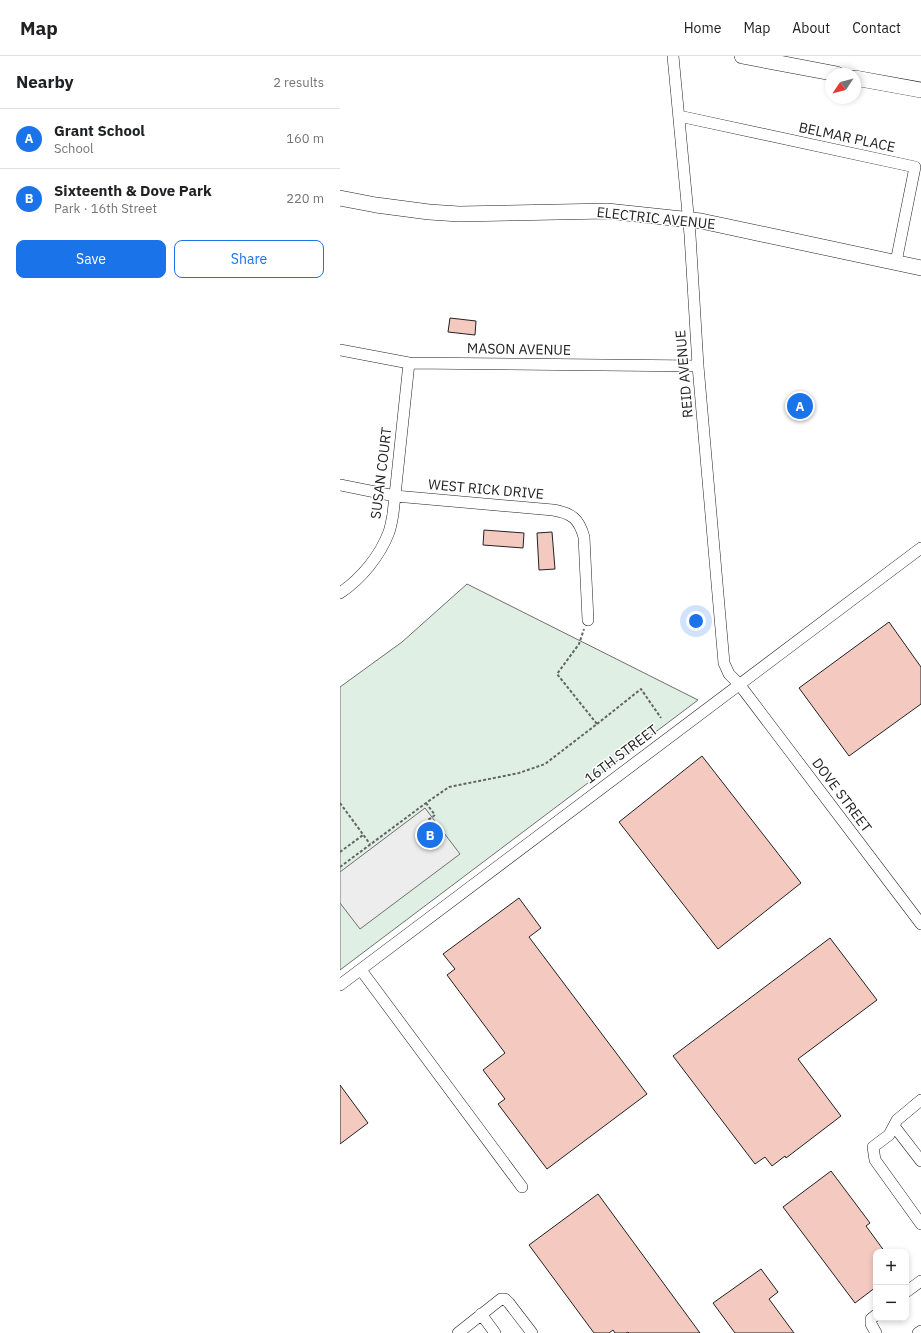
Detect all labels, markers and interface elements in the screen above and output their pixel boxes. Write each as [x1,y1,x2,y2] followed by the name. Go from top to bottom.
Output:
[20,16,58,40] text: Map
[684,19,721,37] text: Home
[743,19,770,37] text: Map
[792,19,830,37] text: About
[852,19,901,37] text: Contact
[825,68,861,104] north arrow
[16,71,74,93] text: Nearby
[273,74,324,91] text: 2 results
[797,118,897,156] street label: BELMAR PLACE
[54,121,145,140] text: Grant School
[25,130,33,147] text: A
[286,130,324,147] text: 160 m
[54,140,94,157] text: School
[54,181,212,200] text: Sixteenth & Dove Park
[25,190,33,207] text: B
[286,190,324,207] text: 220 m
[54,200,157,217] text: Park · 16th Street
[596,203,716,233] street label: ELECTRIC AVENUE
[16,240,166,278] button: Save
[174,240,324,278] button: Share
[671,329,697,419] street label: REID AVENUE
[467,339,571,359] street label: MASON AVENUE
[787,391,813,421] pin: A
[366,426,396,520] street label: SUSAN COURT
[427,475,545,503] street label: WEST RICK DRIVE
[686,611,706,631] your location
[581,721,661,787] street label: 16TH STREET
[808,754,876,836] street label: DOVE STREET
[417,820,443,850] pin: B
[873,1249,909,1321] map controls
[873,1249,909,1285] button: +
[873,1285,909,1321] button: −

